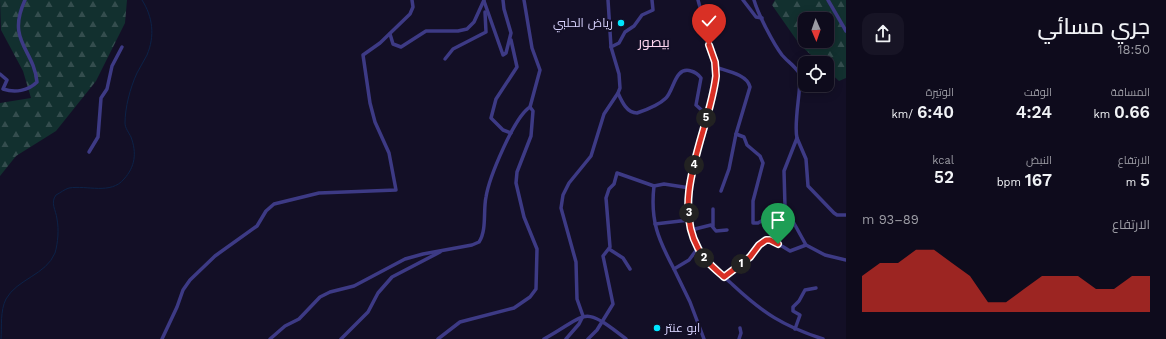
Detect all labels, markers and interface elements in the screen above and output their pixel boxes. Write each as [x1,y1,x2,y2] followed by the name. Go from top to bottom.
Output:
[692,4,726,45] pin
[698,10,720,32] icon: check
[798,12,834,48] north arrow
[798,12,834,92] map controls
[862,13,904,55] button: share
[1038,14,1150,39] text: جري مسائي
[553,16,613,33] place label: رياض الحلبي
[616,18,626,28] marker: رياض الحلبي
[637,34,670,50] district label: بيصور
[1117,42,1150,57] text: 18:50
[798,56,834,92] button: locate
[926,86,954,99] text: الوتيرة
[1024,86,1052,99] text: الوقت
[1111,86,1150,99] text: المسافة
[917,102,954,122] text: 6:40
[1016,102,1052,122] text: 4:24
[1114,102,1150,122] text: 0.66
[696,108,716,128] pin: 5
[892,108,917,121] text: /km
[1093,108,1114,121] text: km
[703,111,709,124] text: 5
[932,154,954,167] text: kcal
[1026,154,1052,167] text: النبض
[1118,154,1150,167] text: الارتفاع
[684,155,704,175] pin: 4
[690,158,698,171] text: 4
[934,167,954,187] text: 52
[1025,170,1052,190] text: 167
[1140,170,1150,190] text: 5
[997,176,1025,189] text: bpm
[1126,176,1140,189] text: m
[679,203,699,223] pin: 3
[761,203,795,244] pin
[686,206,692,219] text: 3
[767,209,789,231] icon: arrive
[862,212,919,227] text: 89–93 m
[1112,217,1150,232] text: الارتفاع
[694,248,714,268] pin: 2
[701,251,707,264] text: 2
[731,254,751,274] pin: 1
[739,257,743,270] text: 1
[664,321,700,335] place label: ابو عنتر
[652,323,662,333] marker: ابو عنتر

